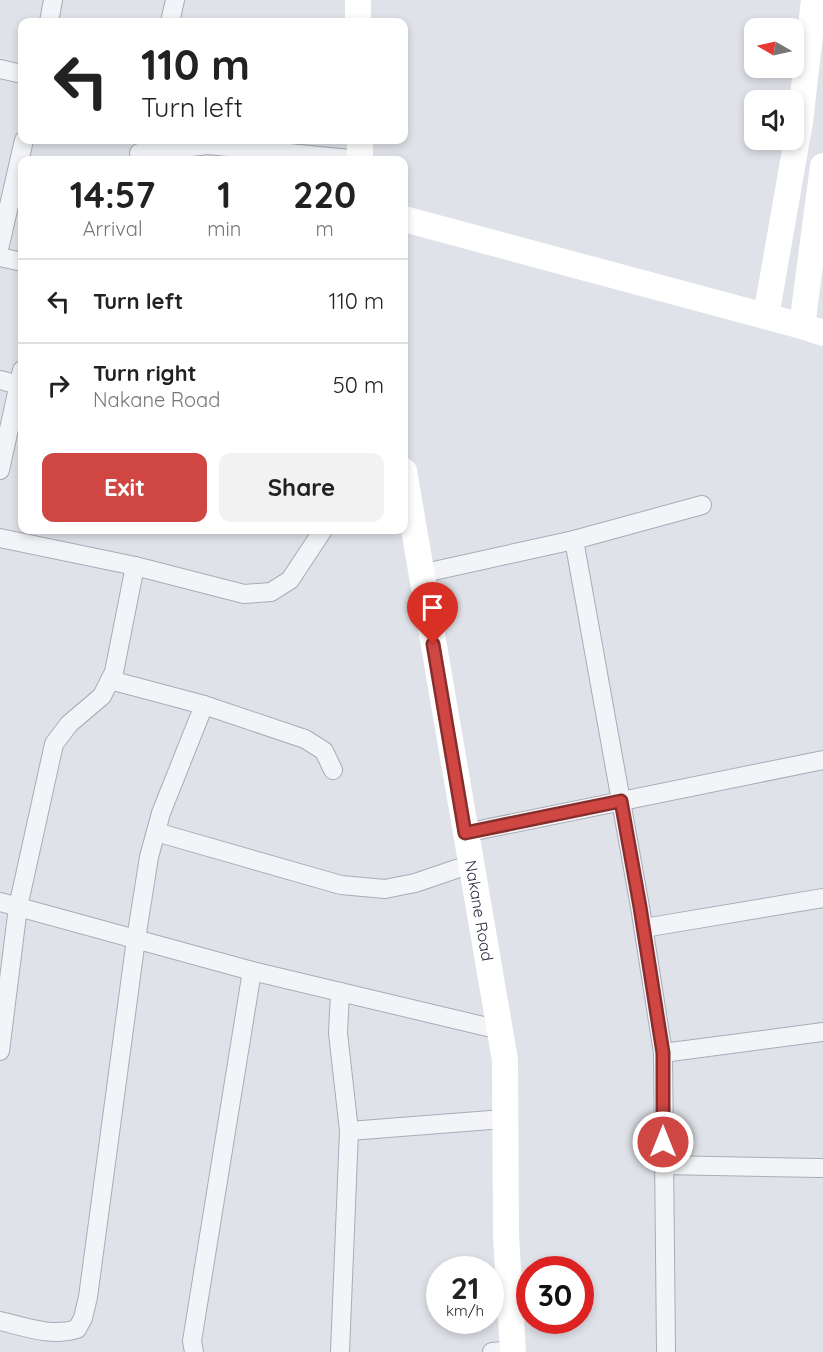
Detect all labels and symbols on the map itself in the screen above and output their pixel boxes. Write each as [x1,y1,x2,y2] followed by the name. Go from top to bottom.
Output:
[744,18,804,78] north arrow
[407,582,458,644] pin
[461,859,498,963] street label: Nakane Road
[631,1110,695,1174] position arrow
[516,1256,594,1334] speed limit sign: 30

